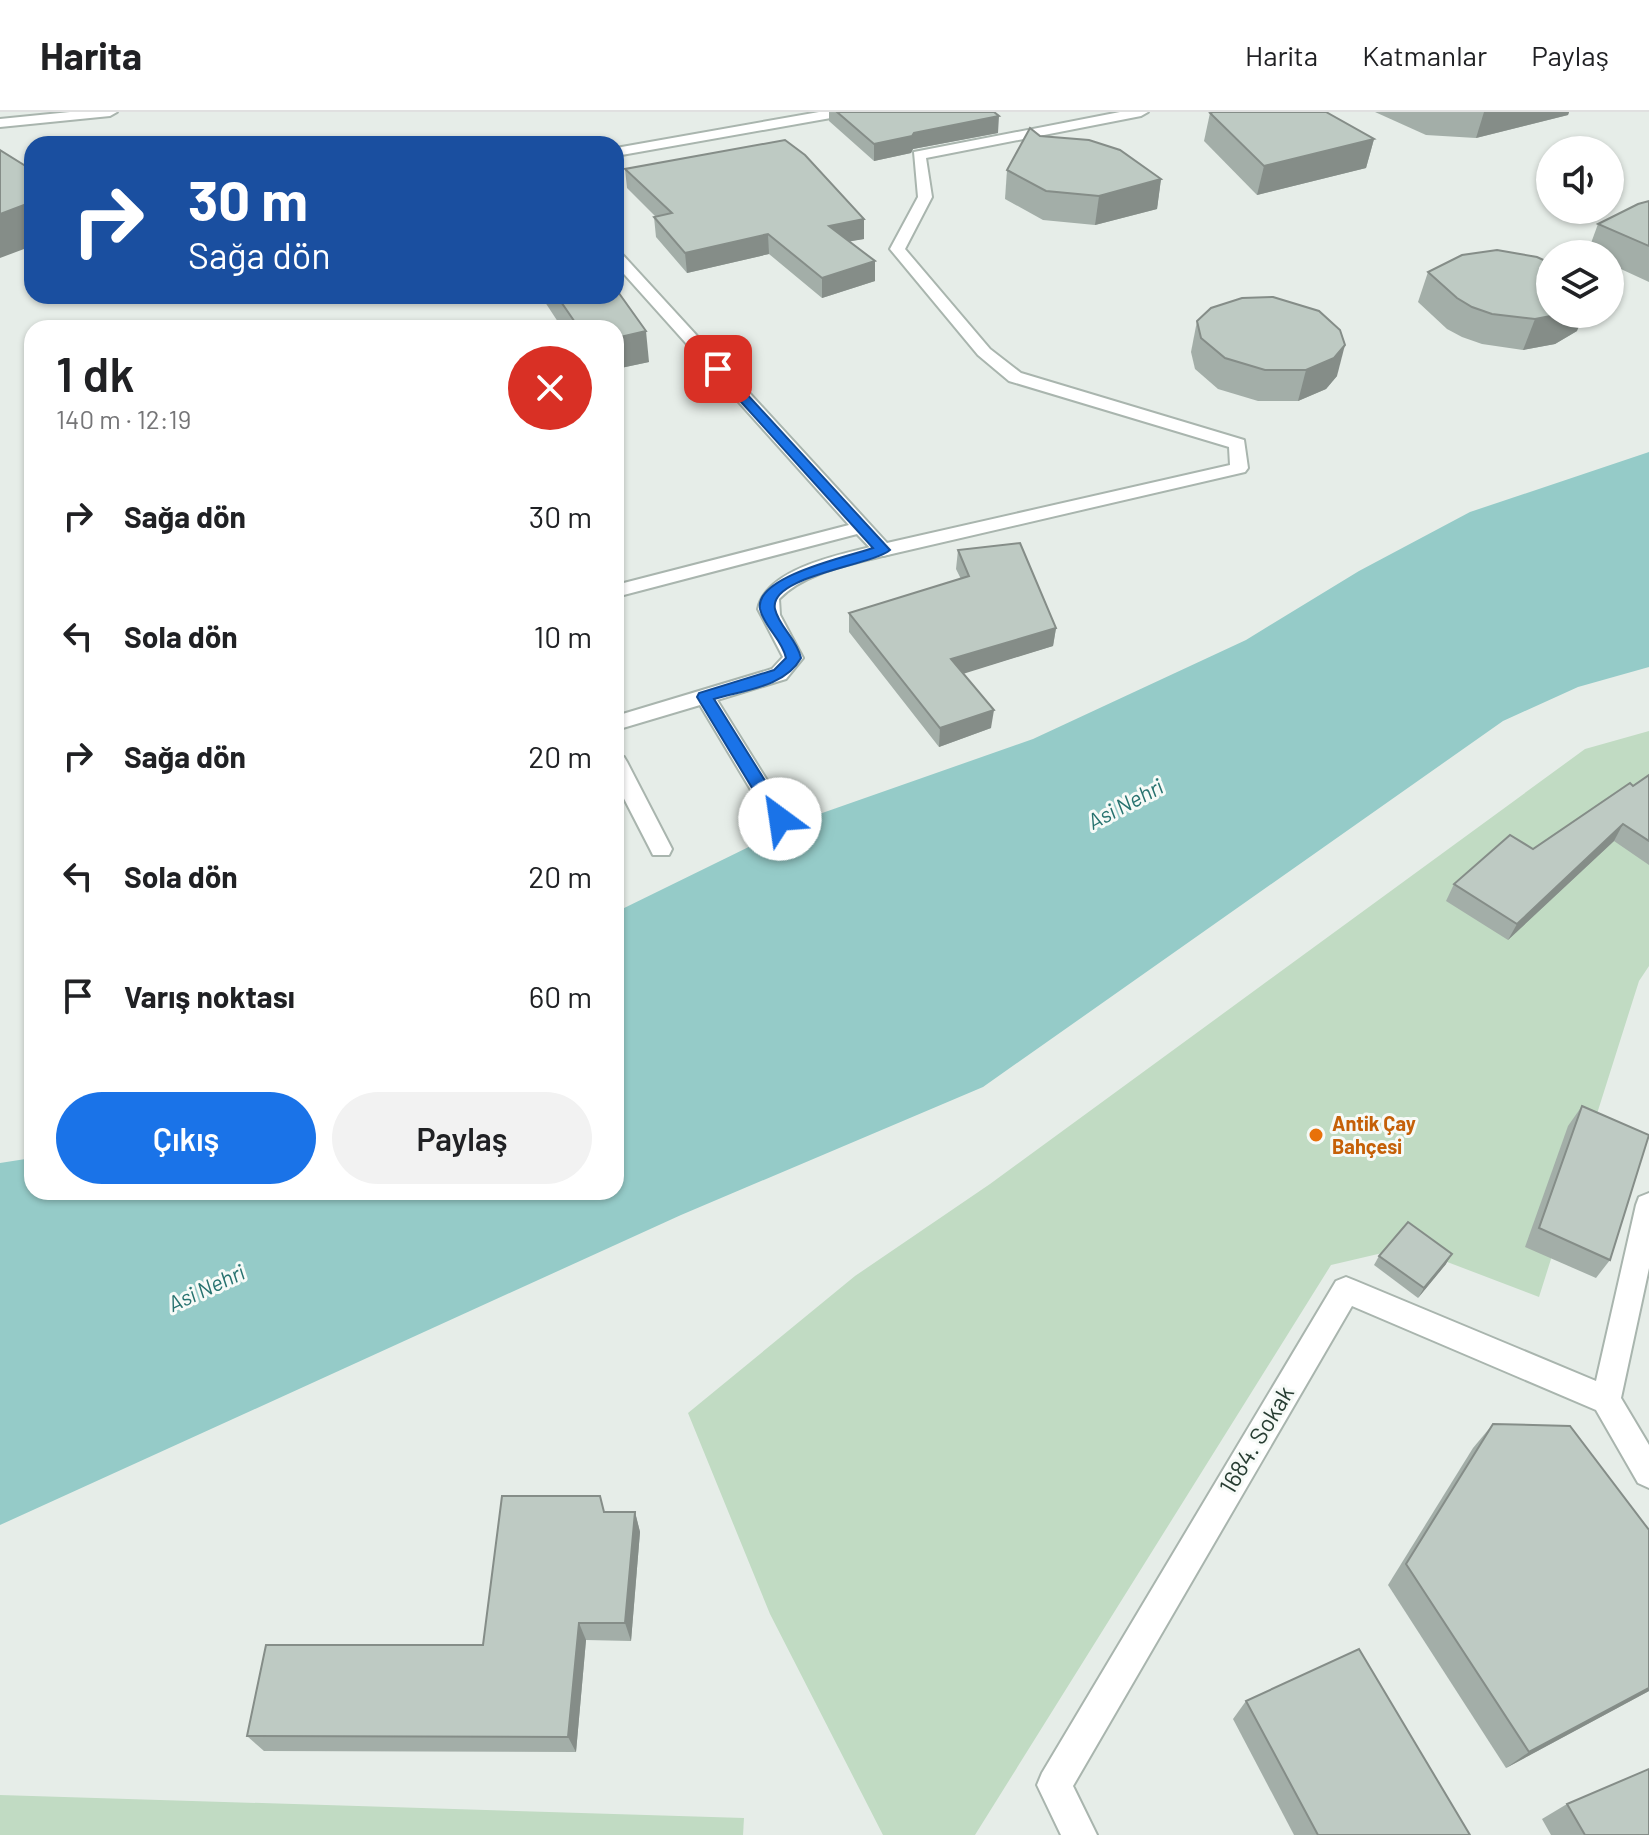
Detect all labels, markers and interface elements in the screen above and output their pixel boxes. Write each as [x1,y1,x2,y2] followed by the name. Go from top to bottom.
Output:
[40,32,142,78] text: Harita
[1245,38,1318,72] text: Harita
[1362,38,1487,72] text: Katmanlar
[1531,38,1609,72] text: Paylaş
[1536,136,1624,328] map controls
[1536,136,1624,224] button: sound
[188,165,308,232] text: 30 m
[56,168,160,272] icon: right
[188,233,331,276] text: Sağa dön
[1536,240,1624,328] button: layers
[684,335,752,403] pin
[56,344,134,402] text: 1 dk
[508,346,592,430] button: close
[696,347,740,391] icon: arrive
[56,403,191,434] text: 140 m · 12:19
[56,494,100,538] icon: right
[124,498,246,534] text: Sağa dön
[529,498,592,534] text: 30 m
[56,614,100,658] icon: left
[124,618,238,654] text: Sola dön
[534,618,592,654] text: 10 m
[56,734,100,778] icon: right
[124,738,246,774] text: Sağa dön
[528,738,592,774] text: 20 m
[1082,772,1167,834] water label: Asi Nehri
[738,777,822,861] position arrow
[56,854,100,898] icon: left
[124,858,238,894] text: Sola dön
[528,858,592,894] text: 20 m
[56,974,100,1018] icon: arrive
[124,978,295,1014] text: Varış noktası
[529,978,592,1014] text: 60 m
[56,1092,316,1184] button: Çıkış
[332,1092,592,1184] button: Paylaş
[1332,1111,1416,1158] place label: Antik Çay Bahçesi
[1307,1126,1325,1144] marker: Antik Çay Bahçesi
[163,1258,248,1316] water label: Asi Nehri
[1212,1380,1299,1499] street label: 1684. Sokak

